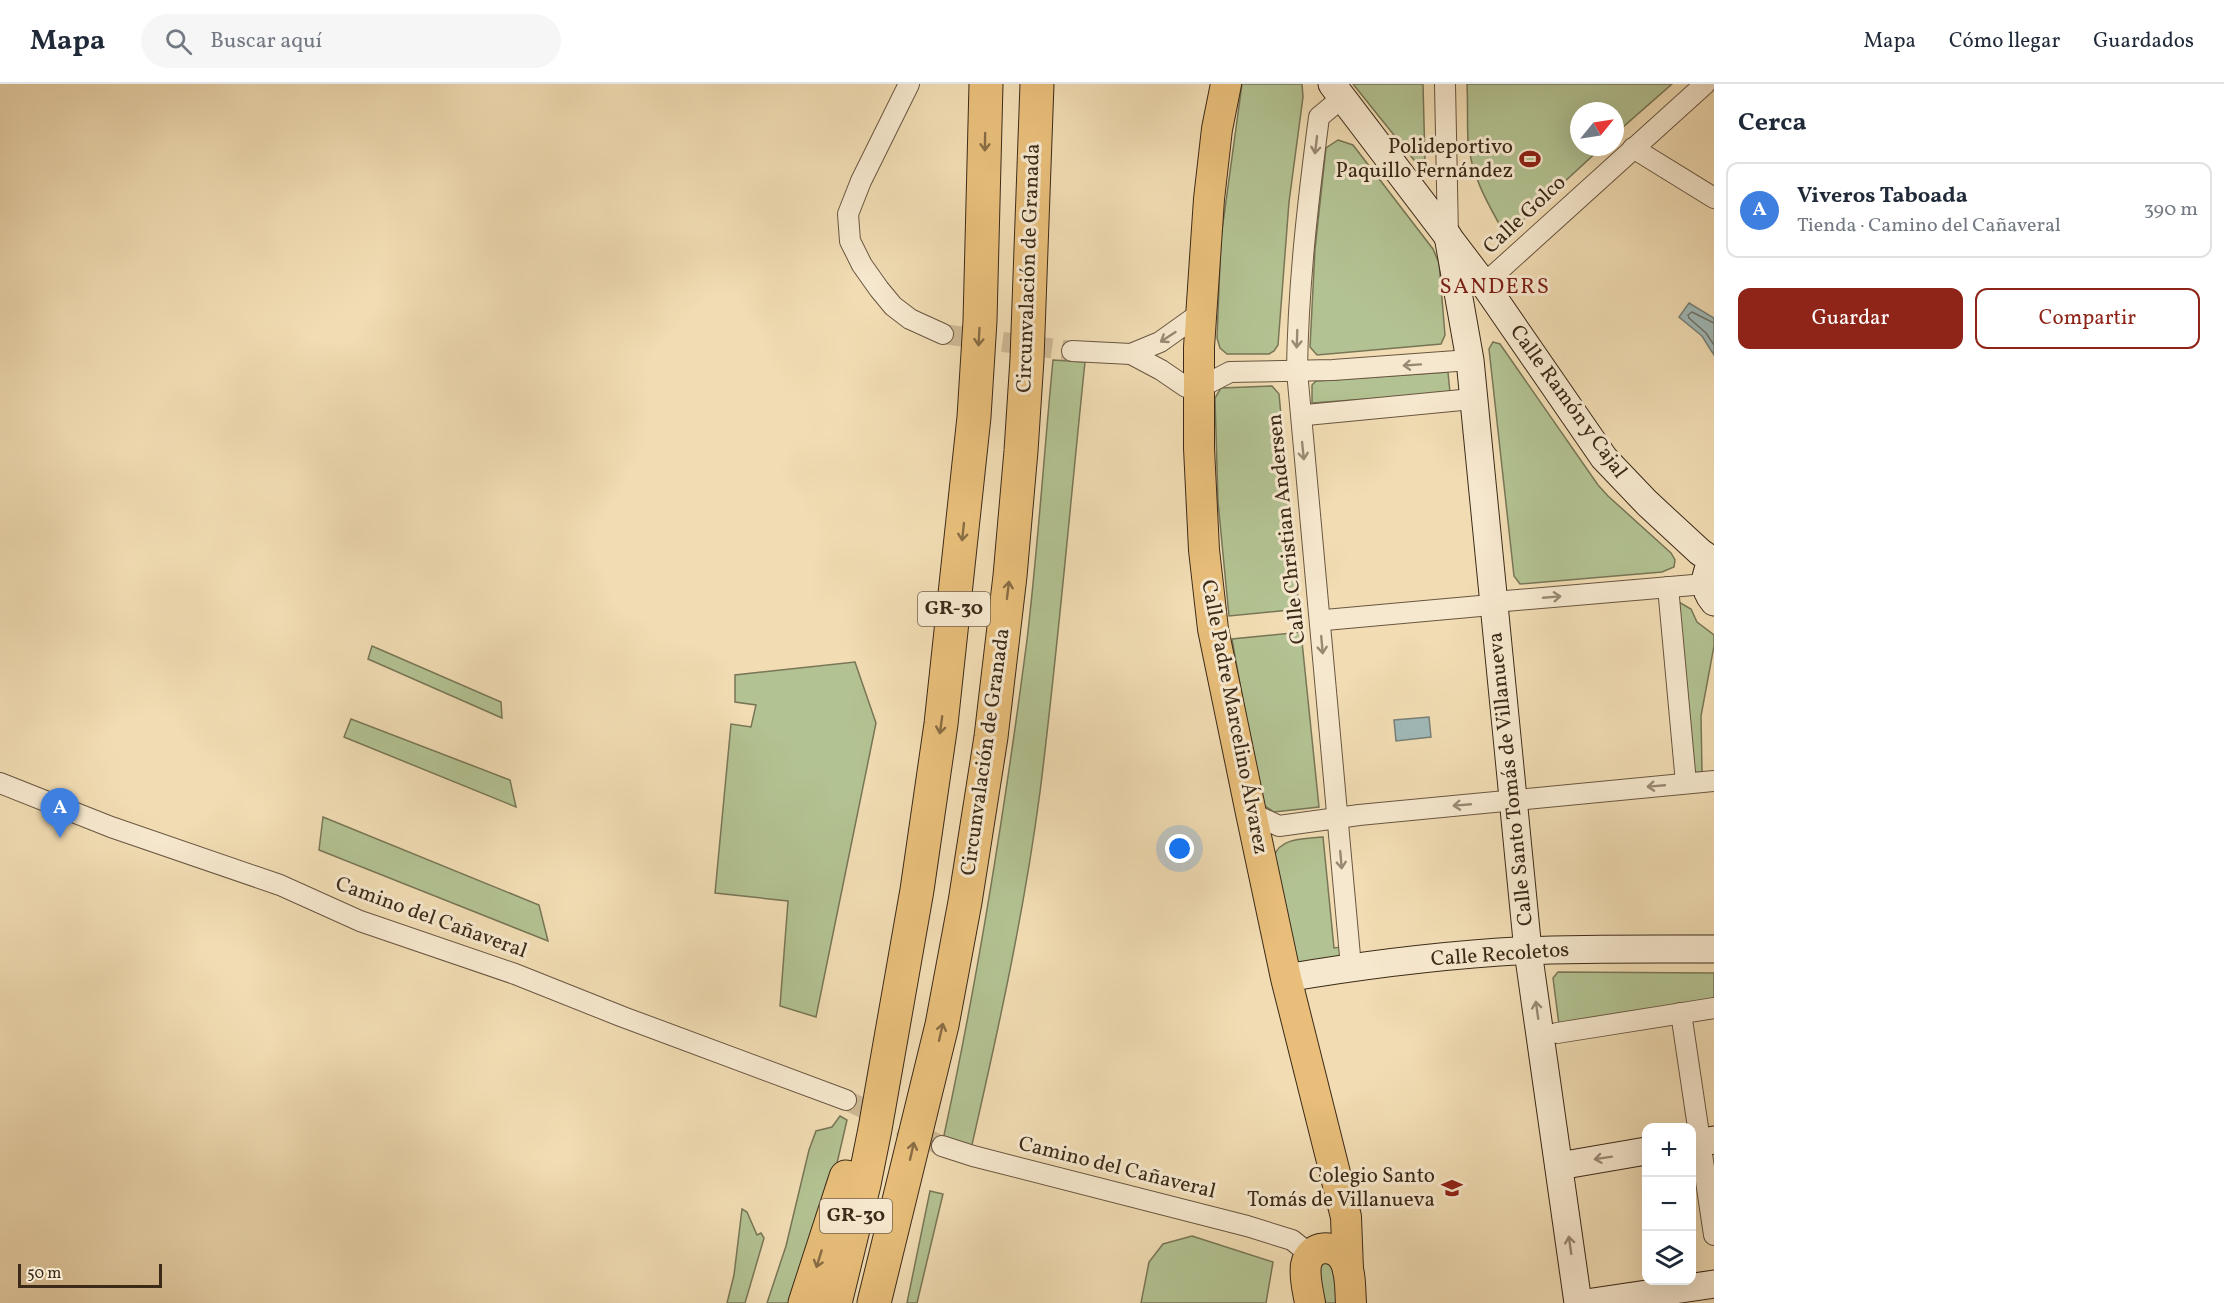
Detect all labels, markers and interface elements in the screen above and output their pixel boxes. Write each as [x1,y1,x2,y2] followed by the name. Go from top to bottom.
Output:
[141,14,561,68] search box
[30,22,105,61] text: Mapa
[162,25,195,58] icon: search
[210,26,322,57] text: Buscar aquí
[1863,27,1916,56] text: Mapa
[1949,27,2060,56] text: Cómo llegar
[2093,27,2194,56] text: Guardados
[1570,102,1624,156] north arrow
[1738,105,1807,141] text: Cerca
[979,132,991,152] one-way arrow
[1335,133,1513,186] place label: Polideportivo Paquillo Fernández
[1310,134,1321,154] one-way arrow
[1010,143,1048,393] street label: Circunvalación de Granada
[1518,147,1542,171] sports icon: Polideportivo Paquillo Fernández
[1477,169,1573,261] street label: Calle Golco
[1797,181,1968,212] text: Viveros Taboada
[1752,196,1767,224] text: A
[2144,196,2198,224] text: 390 m
[1797,212,2061,240] text: Tienda · Camino del Cañaveral
[1440,272,1550,303] district label: SANDERS
[1738,288,1963,349] button: Guardar
[1975,288,2200,349] button: Compartir
[1502,319,1634,485] street label: Calle Ramón y Cajal
[973,327,984,347] one-way arrow
[1292,328,1303,348] one-way arrow
[1160,331,1177,343] one-way arrow
[1402,360,1422,371] one-way arrow
[1260,412,1314,646] street label: Calle Christian Andersen
[1298,440,1309,460] one-way arrow
[957,521,968,541] one-way arrow
[1193,577,1275,857] street label: Calle Padre Marcelino Álvarez
[1003,581,1014,601] one-way arrow
[1542,591,1562,602] one-way arrow
[918,592,990,626] road number: GR-30
[954,626,1018,878] street label: Circunvalación de Granada
[1481,631,1541,927] street label: Calle Santo Tomás de Villanueva
[1317,634,1328,654] one-way arrow
[935,715,946,735] one-way arrow
[1646,781,1666,792] one-way arrow
[40,788,80,838] pin: A
[1452,800,1472,811] one-way arrow
[1165,834,1194,863] your location
[1336,849,1347,869] one-way arrow
[331,870,531,966] street label: Camino del Cañaveral
[1430,936,1570,974] street label: Calle Recoletos
[1531,1001,1542,1021] one-way arrow
[935,1023,947,1042] one-way arrow
[1642,1123,1696,1285] map controls
[1642,1123,1696,1177] button: +
[1015,1129,1219,1207] street label: Camino del Cañaveral
[907,1142,919,1161] one-way arrow
[1593,1153,1613,1164] one-way arrow
[1247,1162,1435,1215] place label: Colegio Santo Tomás de Villanueva
[1440,1176,1464,1200] school or university icon: Colegio Santo Tomás de Villanueva
[1642,1177,1696,1231] button: −
[820,1199,892,1233] road number: GR-30
[1642,1231,1696,1285] button: layers
[1564,1236,1575,1255] one-way arrow
[813,1249,824,1268] one-way arrow
[18,1261,162,1288] scale bar
[27,1263,61,1285] text: 50 m

